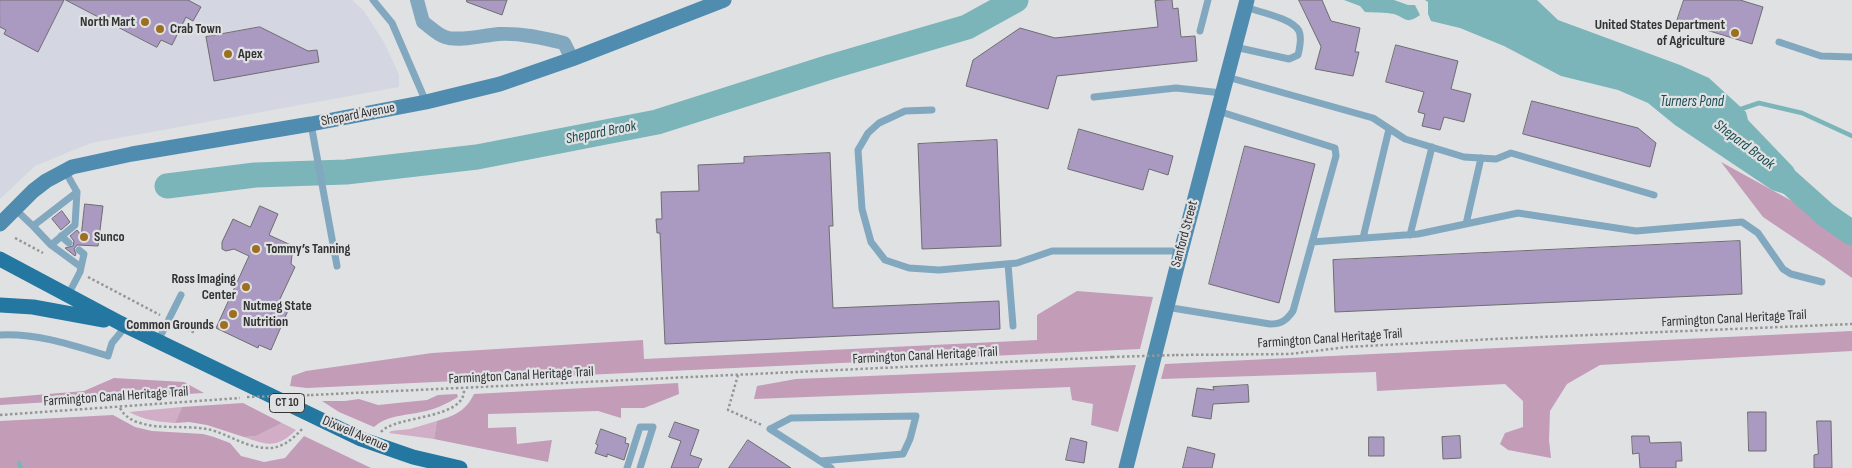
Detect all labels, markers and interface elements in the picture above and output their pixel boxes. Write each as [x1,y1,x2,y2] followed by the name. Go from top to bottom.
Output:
[80,14,135,30] place label: North Mart
[139,16,151,28] marker: North Mart
[1595,17,1725,49] place label: United States Department of Agriculture
[170,21,221,37] place label: Crab Town
[154,23,166,35] marker: Crab Town
[1729,27,1741,39] marker: United States Department of Agriculture
[238,46,263,62] place label: Apex
[222,48,234,60] marker: Apex
[1660,93,1724,111] water label: Turners Pond
[320,100,396,130] street label: Shepard Avenue
[1710,116,1778,174] water label: Shepard Brook
[564,117,638,149] water label: Shepard Brook
[1168,199,1202,269] street label: Sanford Street
[94,229,125,245] place label: Sunco
[78,231,90,243] marker: Sunco
[266,241,350,257] place label: Tommy’s Tanning
[250,243,262,255] marker: Tommy’s Tanning
[171,271,236,304] place label: Ross Imaging Center
[240,281,252,293] marker: Ross Imaging Center
[243,298,312,331] place label: Nutmeg State Nutrition
[1661,307,1807,331] street label: Farmington Canal Heritage Trail
[227,308,239,320] marker: Nutmeg State Nutrition
[126,317,214,333] place label: Common Grounds
[218,319,230,331] marker: Common Grounds
[1257,326,1403,352] street label: Farmington Canal Heritage Trail
[852,344,998,368] street label: Farmington Canal Heritage Trail
[448,364,594,388] street label: Farmington Canal Heritage Trail
[43,384,189,410] street label: Farmington Canal Heritage Trail
[270,393,304,412] road number: CT 10
[320,413,390,455] street label: Dixwell Avenue

